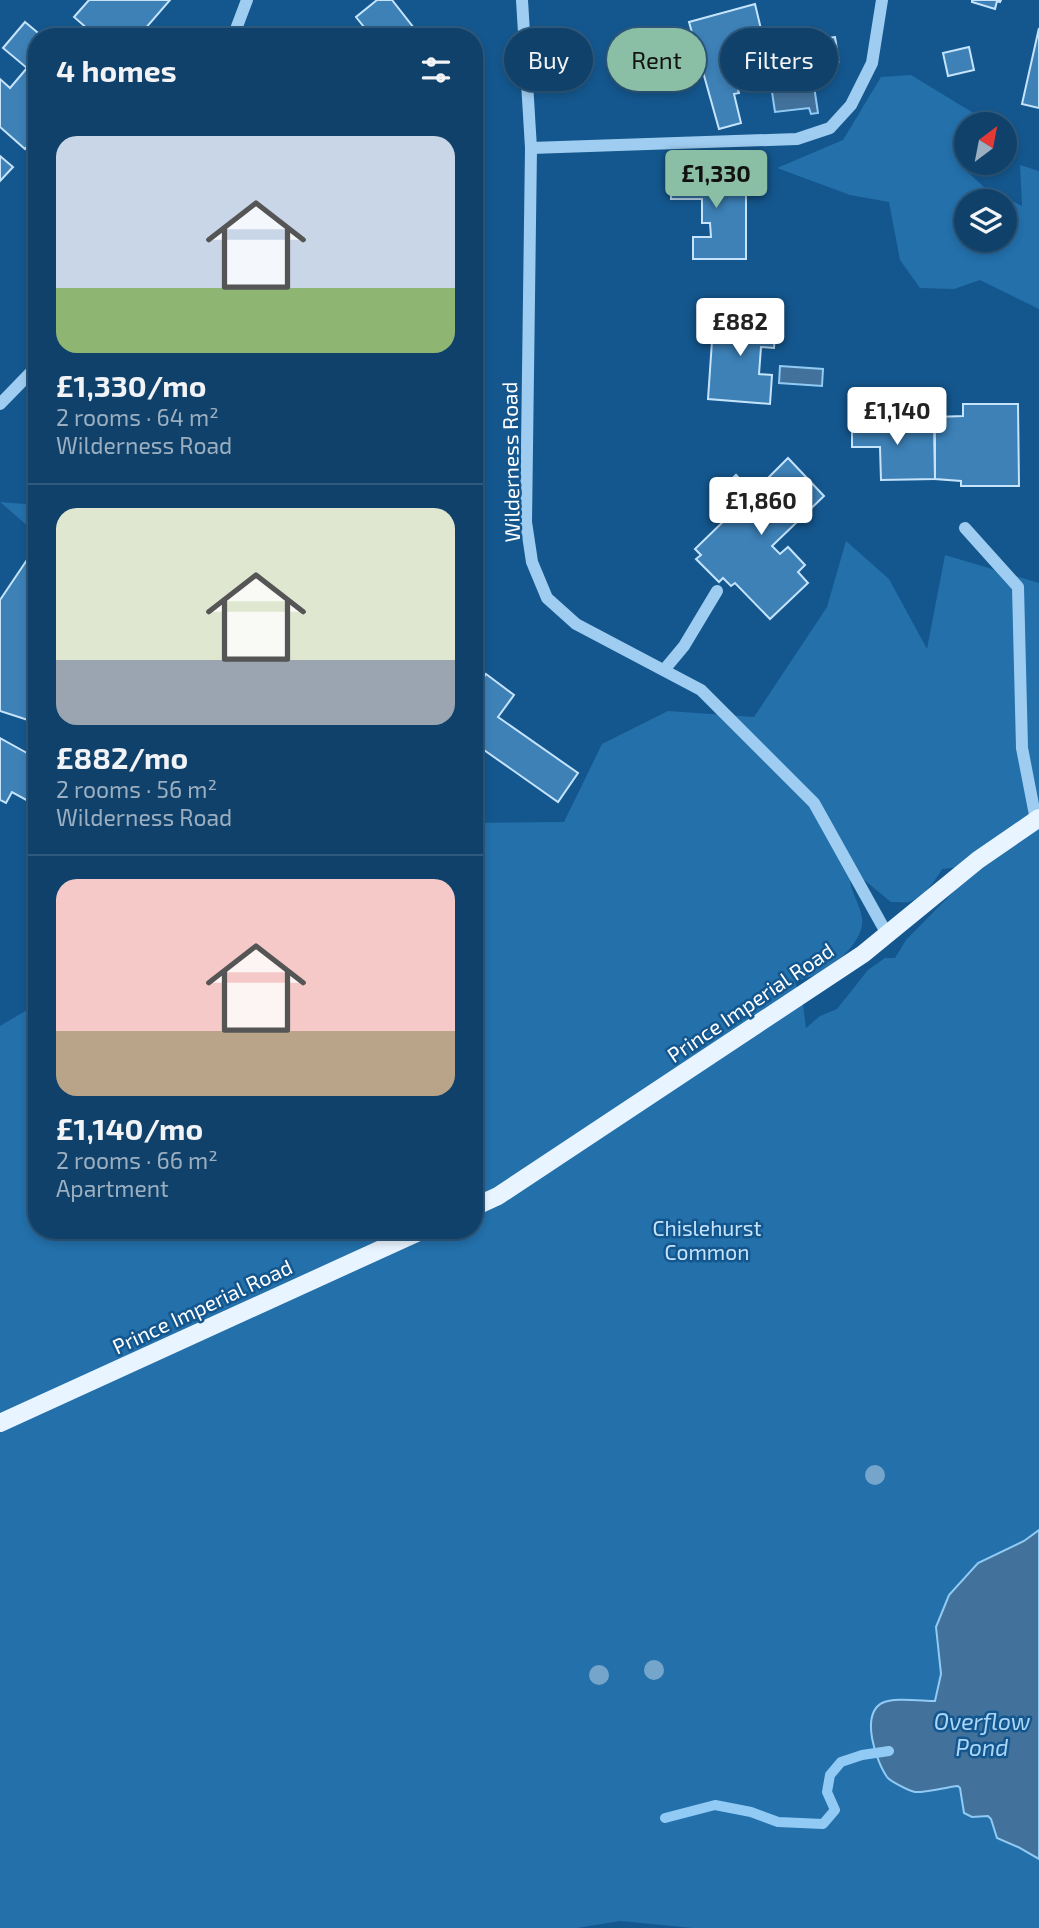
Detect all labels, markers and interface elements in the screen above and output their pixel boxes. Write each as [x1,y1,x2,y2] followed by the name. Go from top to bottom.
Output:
[504,28,593,91] chip: Buy
[607,28,706,91] chip: Rent
[720,28,838,91] chip: Filters
[417,51,455,89] icon: filters
[56,52,177,88] text: 4 homes
[954,112,1017,175] north arrow
[954,112,1017,252] map controls
[659,150,773,210] pin: £1,330
[681,159,751,187] text: £1,330
[193,182,319,308] icon: home
[954,189,1017,252] button: layers
[699,298,781,358] pin: £882
[712,307,768,335] text: £882
[56,367,207,403] text: £1,330/mo
[496,381,524,543] street label: Wilderness Road
[840,388,954,447] pin: £1,140
[863,396,931,424] text: £1,140
[56,403,219,431] text: 2 rooms · 64 m²
[56,431,232,459] text: Wilderness Road
[704,477,818,537] pin: £1,860
[725,486,797,514] text: £1,860
[193,554,319,680] icon: home
[56,739,188,775] text: £882/mo
[56,775,217,803] text: 2 rooms · 56 m²
[56,803,232,831] text: Wilderness Road
[193,925,319,1051] icon: home
[662,937,838,1067] street label: Prince Imperial Road
[56,1110,203,1146] text: £1,140/mo
[56,1146,218,1174] text: 2 rooms · 66 m²
[56,1174,169,1202] text: Apartment
[653,1215,761,1264] park label: Chislehurst Common
[108,1253,296,1359] street label: Prince Imperial Road
[934,1707,1031,1761] water label: Overflow Pond

